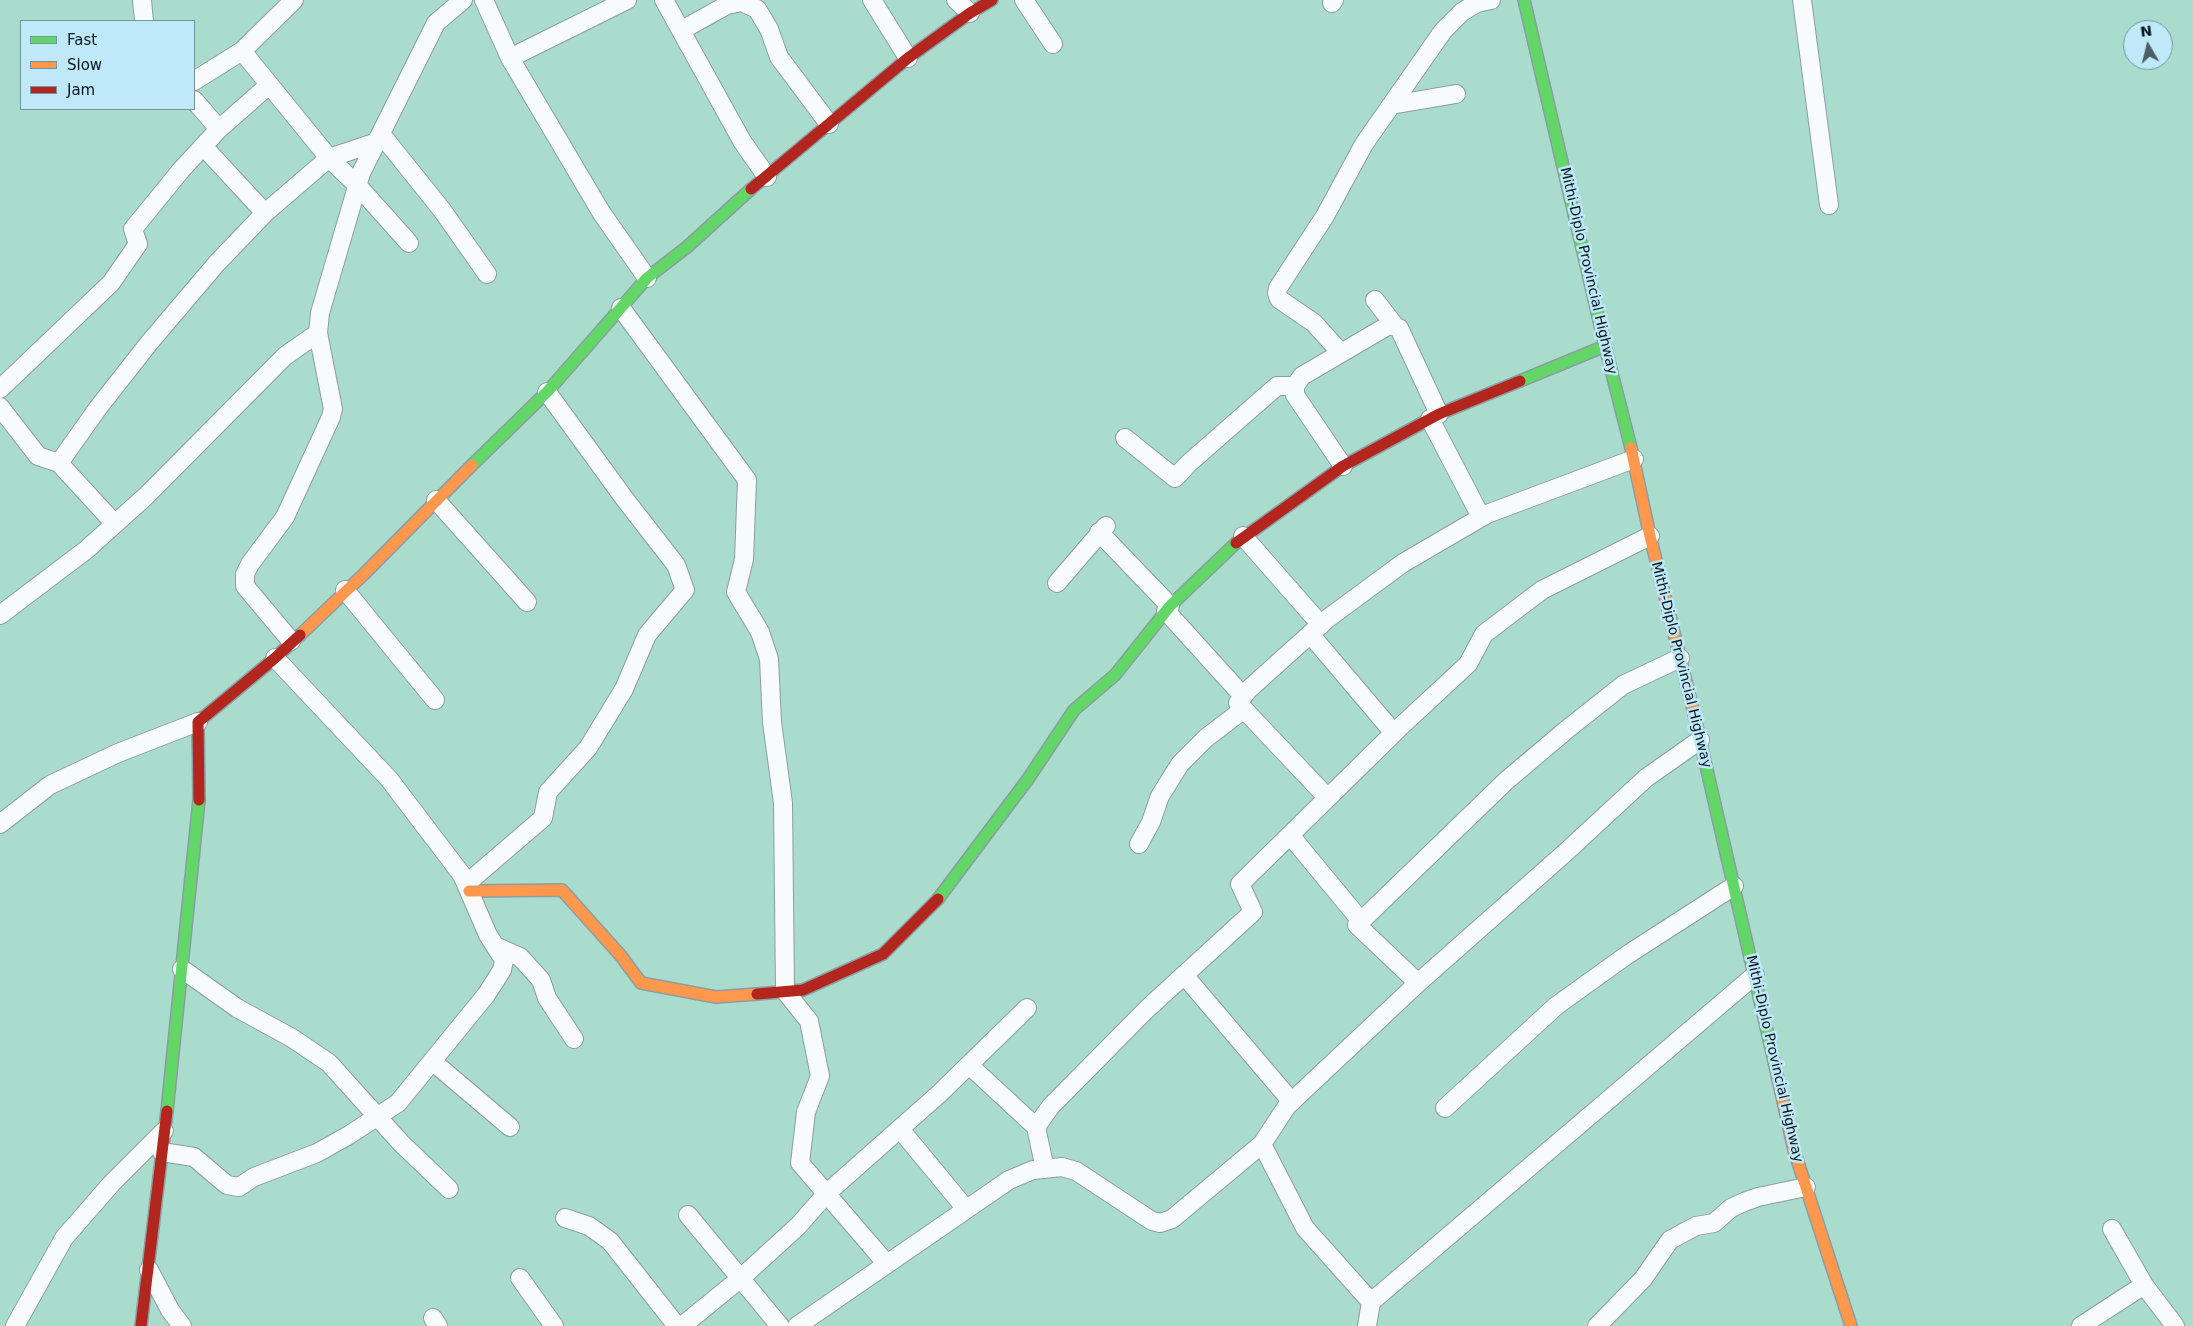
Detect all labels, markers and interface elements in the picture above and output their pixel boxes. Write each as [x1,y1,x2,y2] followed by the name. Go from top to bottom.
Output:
[20,20,195,110] legend
[2123,20,2173,70] north arrow
[2139,22,2153,40] text: N
[67,31,97,49] text: Fast
[67,56,102,74] text: Slow
[67,81,95,99] text: Jam
[1556,166,1620,376] street label: Mithi-Diplo Provincial Highway
[1647,560,1715,770] street label: Mithi-Diplo Provincial Highway
[1742,954,1806,1164] street label: Mithi-Diplo Provincial Highway

